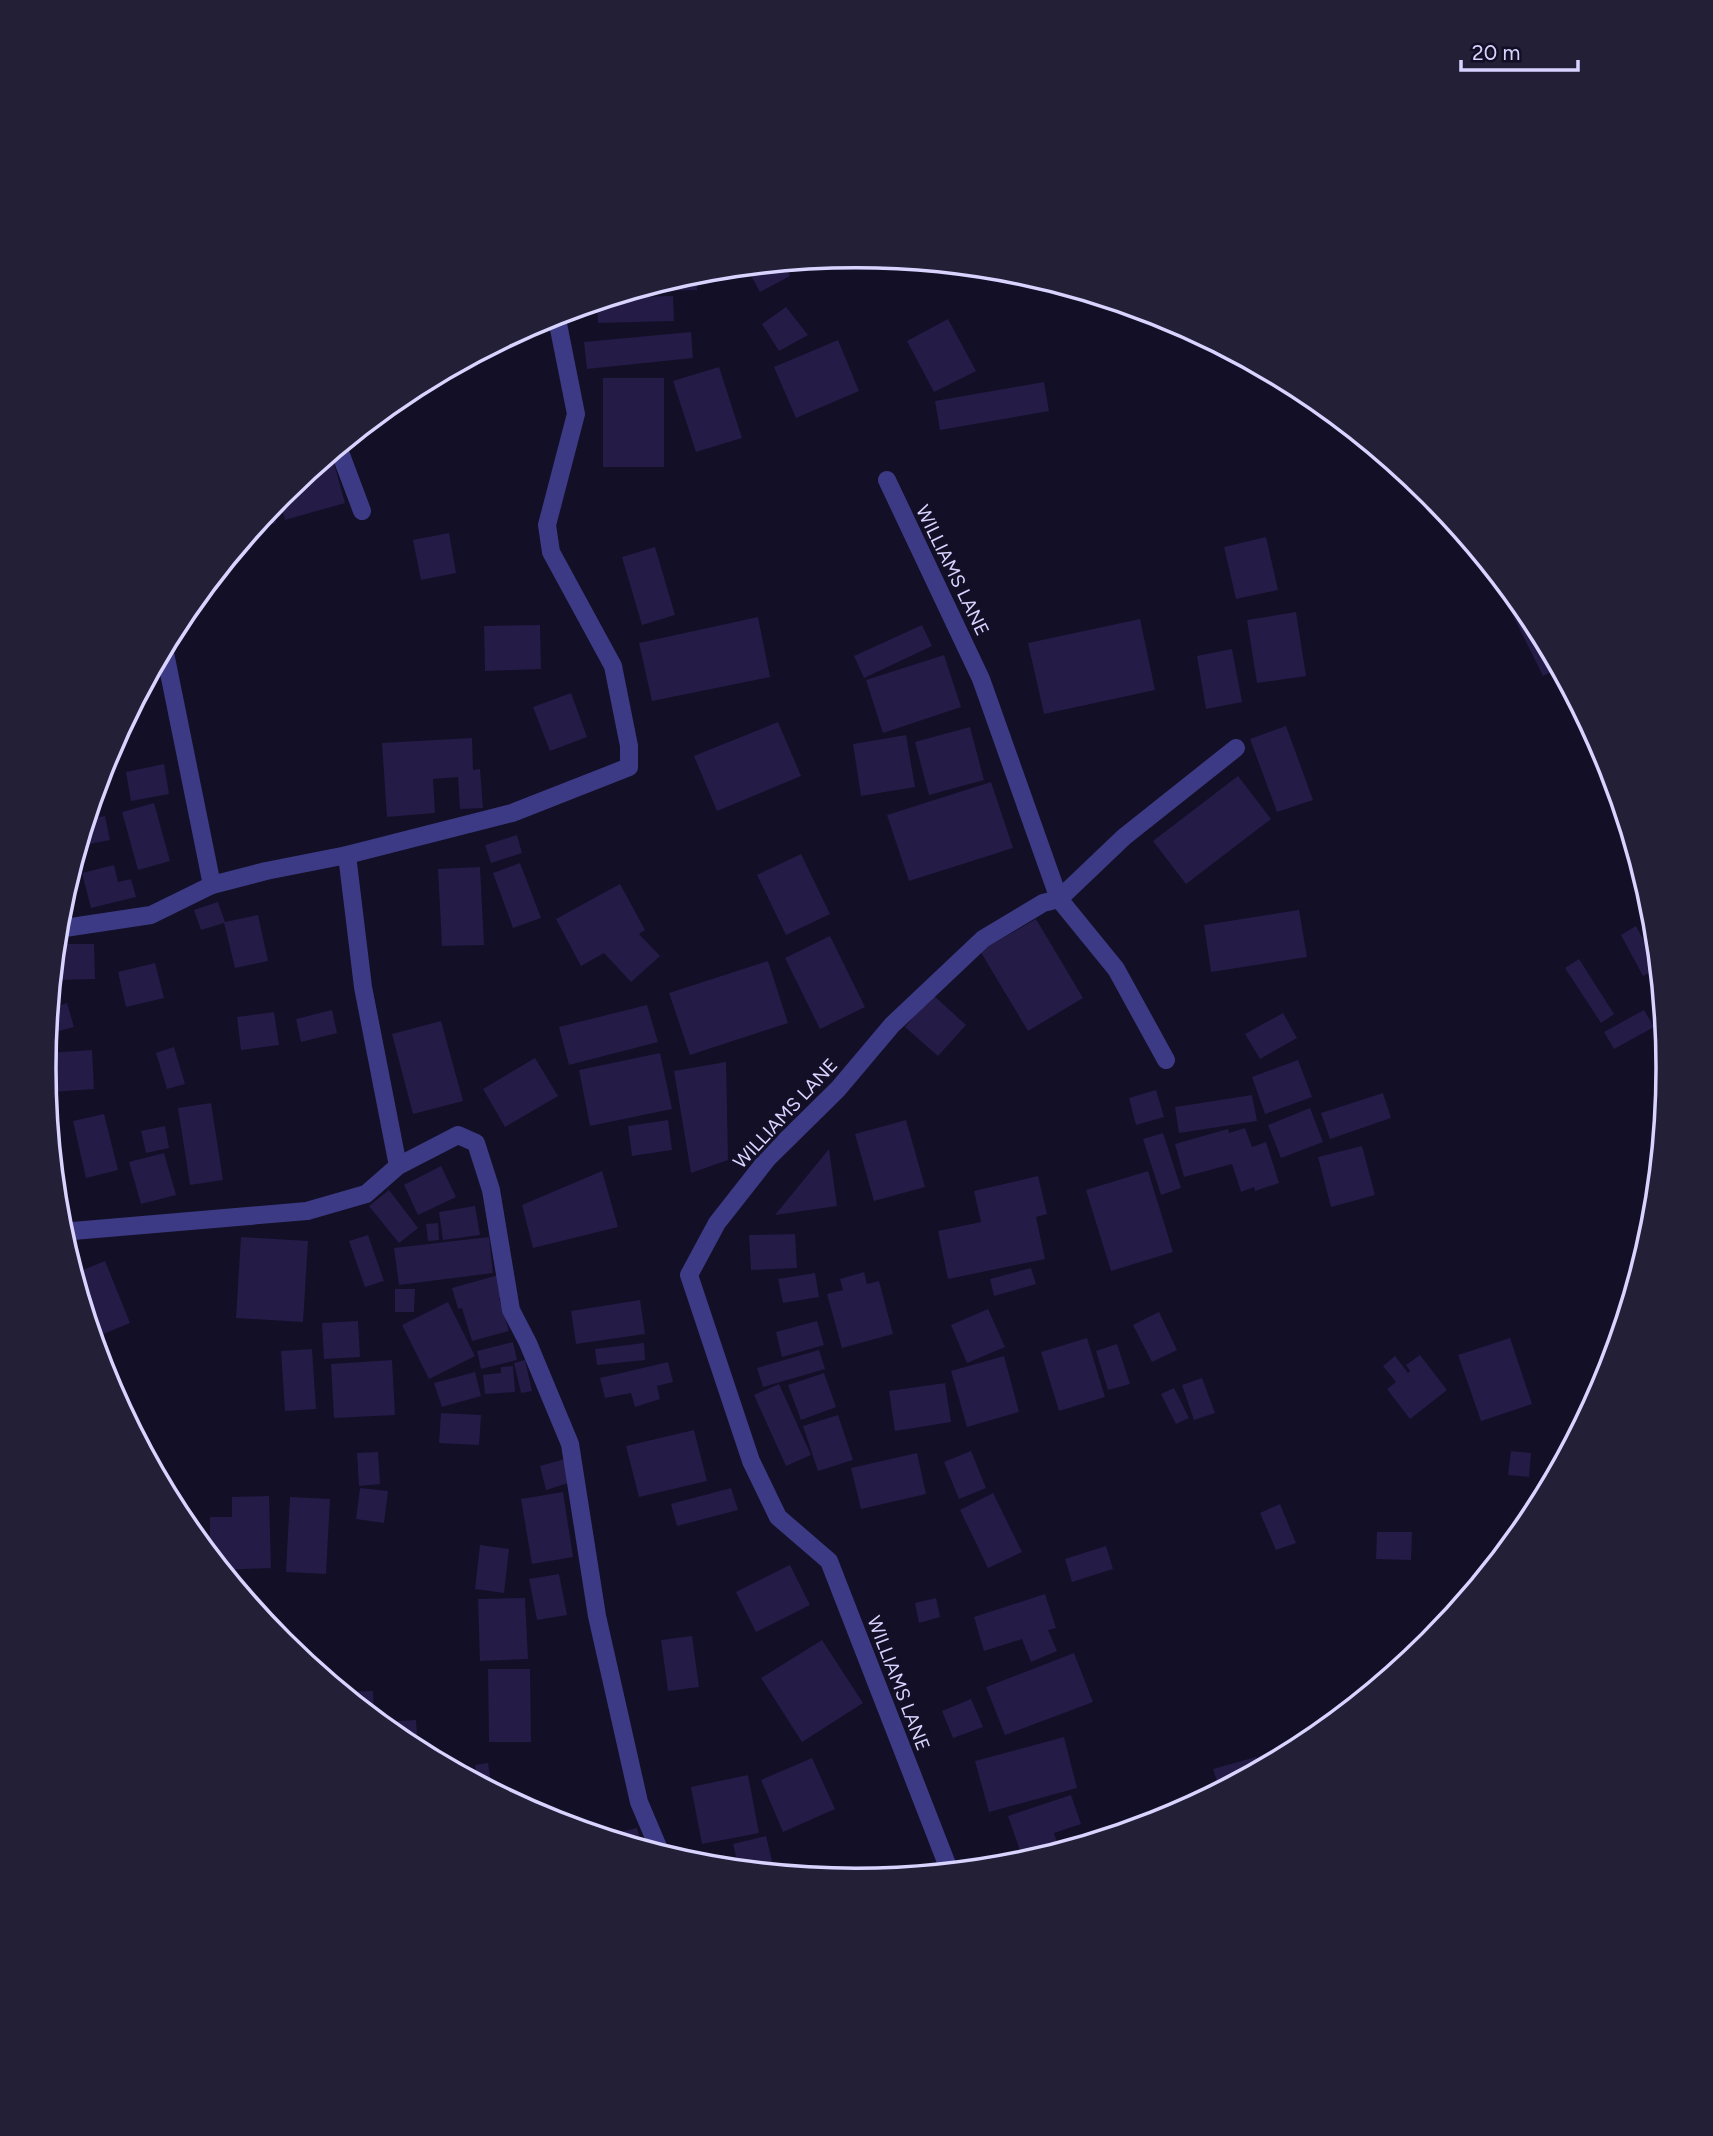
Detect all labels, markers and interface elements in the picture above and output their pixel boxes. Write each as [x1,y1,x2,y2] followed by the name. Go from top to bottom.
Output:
[1461,28,1578,72] scale bar
[1472,40,1520,65] text: 20 m
[911,501,994,639] street label: WILLIAMS LANE
[728,1053,842,1173] street label: WILLIAMS LANE
[862,1613,935,1754] street label: WILLIAMS LANE

